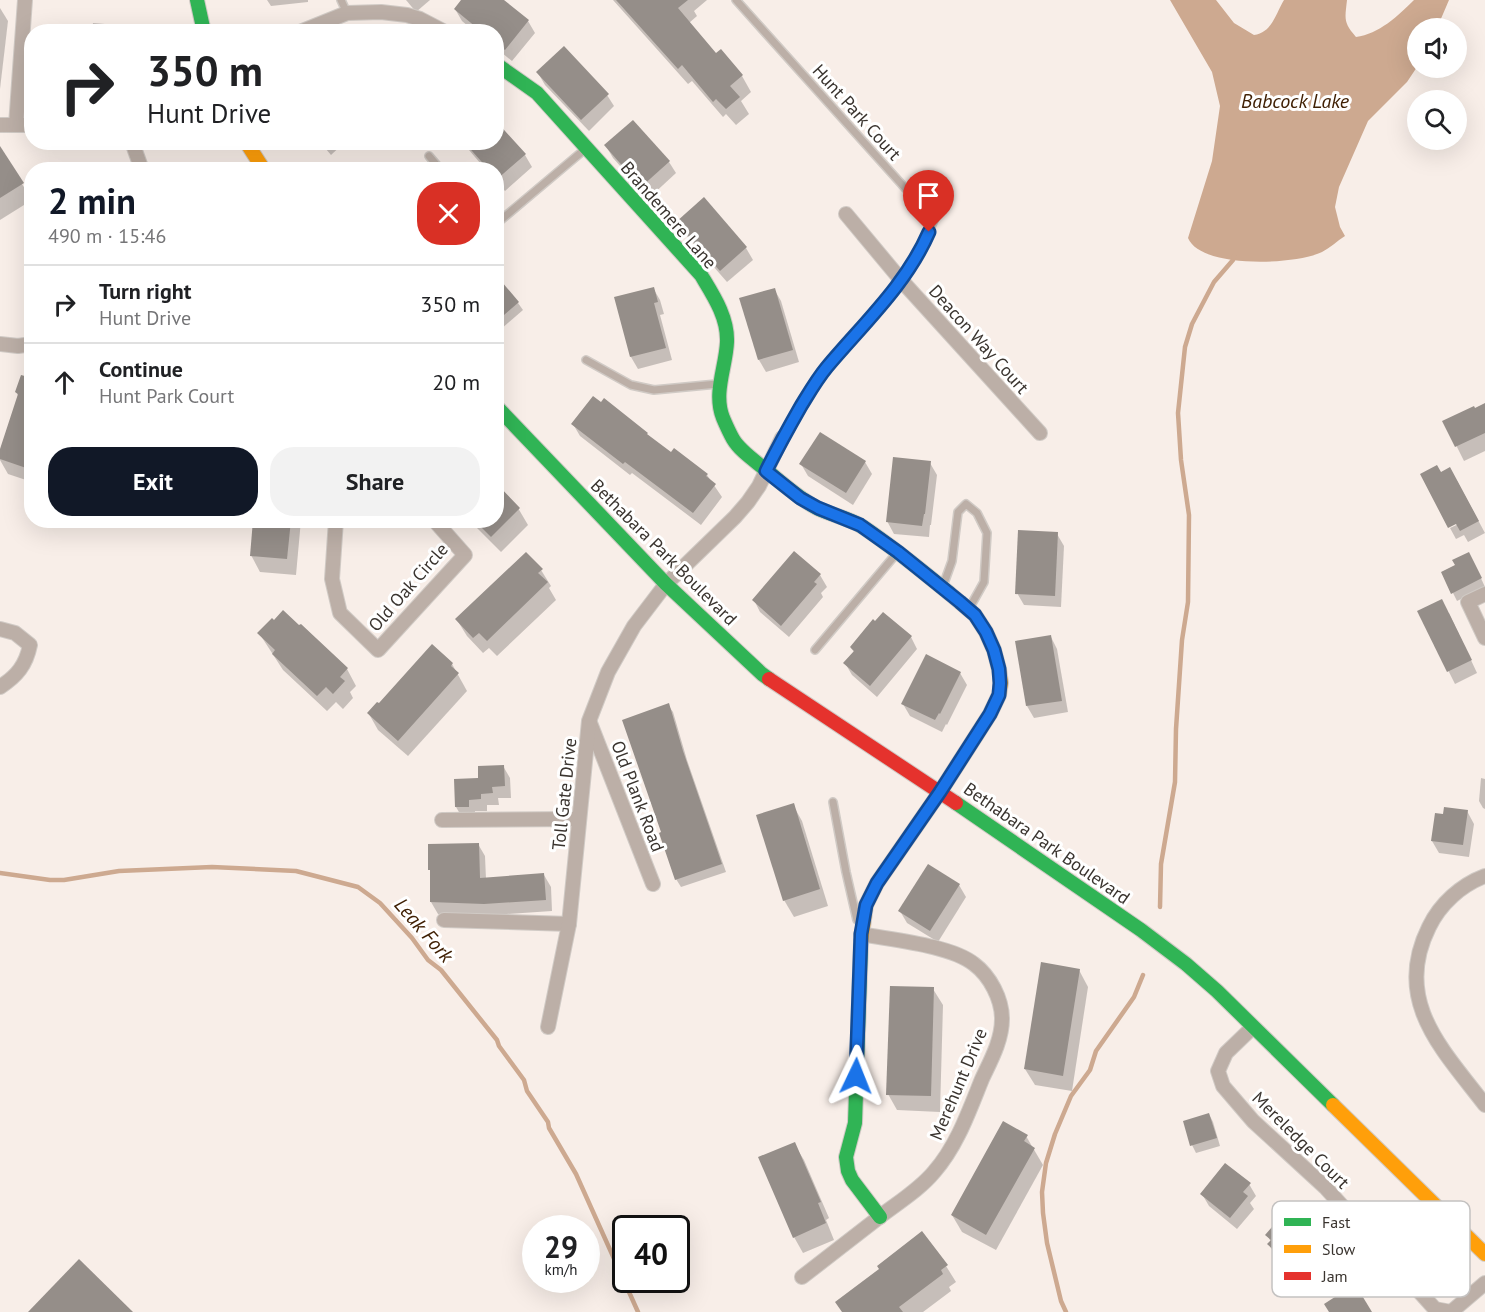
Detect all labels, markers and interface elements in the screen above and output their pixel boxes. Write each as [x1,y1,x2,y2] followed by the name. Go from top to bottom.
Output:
[1407,18,1467,150] map controls
[1407,18,1467,78] button: sound
[147,43,263,98] text: 350 m
[48,48,126,126] icon: right
[808,59,906,165] street label: Hunt Park Court
[1241,88,1350,114] water label: Babcock Lake
[1407,90,1467,150] button: search
[147,96,271,130] text: Hunt Drive
[616,157,722,273] street label: Brandemere Lane
[903,170,954,232] pin
[48,177,136,224] text: 2 min
[912,179,945,212] icon: arrive
[417,182,480,245] button: close
[48,223,166,249] text: 490 m · 15:46
[99,277,191,305] text: Turn right
[924,280,1034,398] street label: Deacon Way Court
[48,288,81,321] icon: right
[420,290,480,318] text: 350 m
[99,305,191,331] text: Hunt Drive
[99,355,183,383] text: Continue
[48,366,81,399] icon: ahead
[432,368,480,396] text: 20 m
[99,383,234,409] text: Hunt Park Court
[48,447,258,516] button: Exit
[270,447,480,516] button: Share
[586,474,742,630] street label: Bethabara Park Boulevard
[363,538,453,636] street label: Old Oak Circle
[547,737,581,851] street label: Toll Gate Drive
[606,737,670,855] street label: Old Plank Road
[959,777,1135,909] street label: Bethabara Park Boulevard
[389,892,460,968] water label: Leak Fork
[924,1025,992,1143] street label: Merehunt Drive
[824,1044,888,1108] position arrow
[1248,1087,1354,1193] street label: Mereledge Court
[1272,1201,1470,1297] legend
[1322,1212,1351,1232] text: Fast
[612,1215,690,1293] speed limit sign: 40
[544,1227,578,1266] text: 29
[1322,1239,1356,1259] text: Slow
[545,1260,577,1279] text: km/h
[1321,1266,1348,1286] text: Jam

